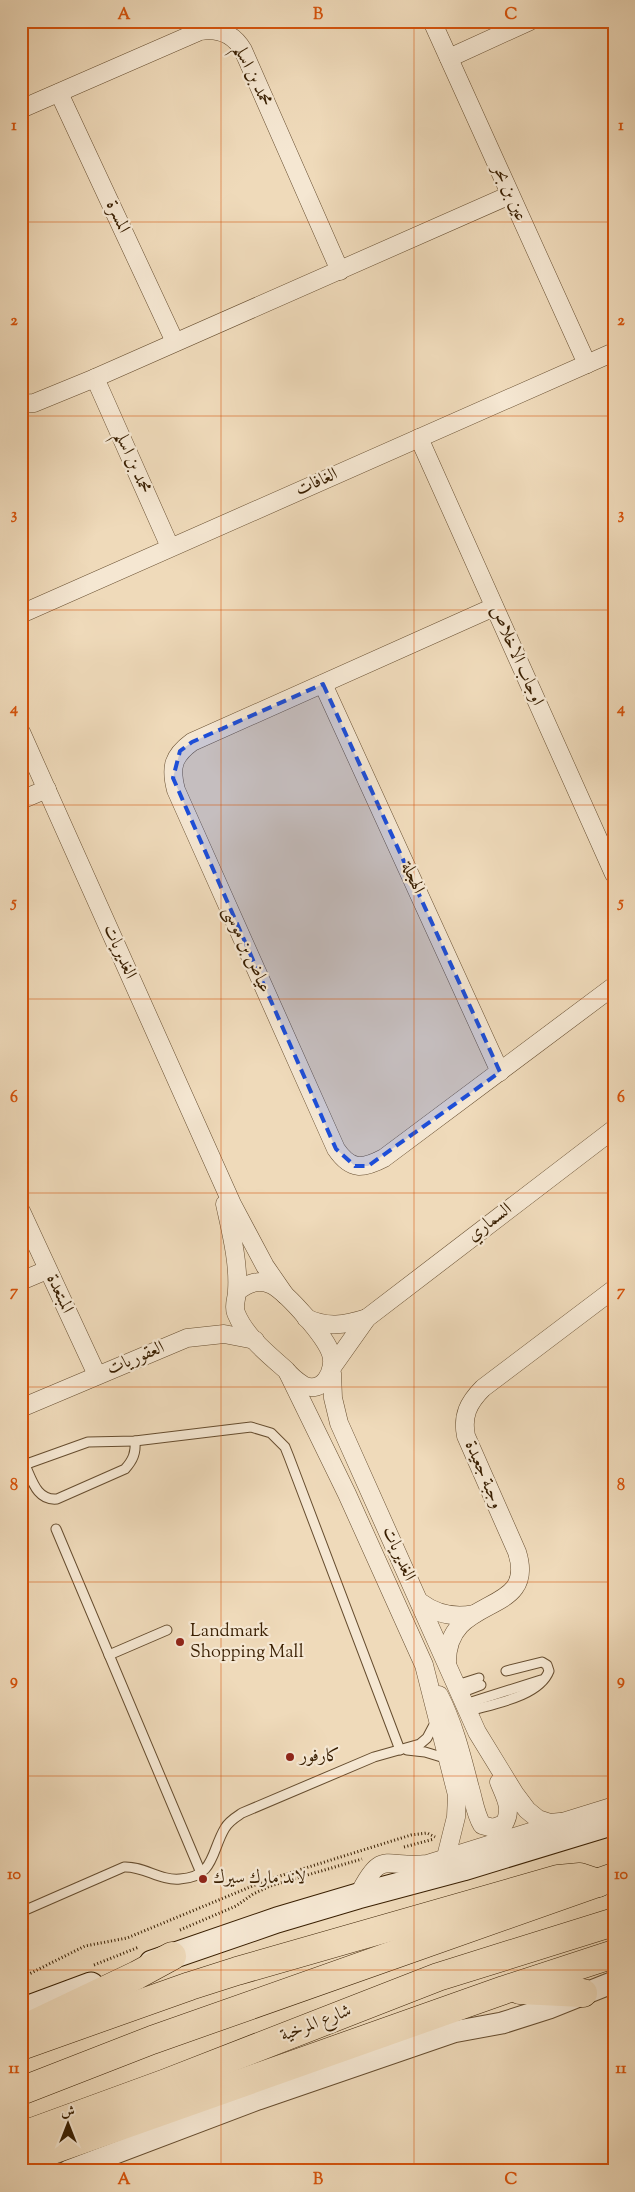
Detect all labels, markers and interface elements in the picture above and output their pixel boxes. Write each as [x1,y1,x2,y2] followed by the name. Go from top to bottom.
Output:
[118,4,131,27] text: A
[313,4,323,27] text: B
[505,4,518,27] text: C
[223,41,278,112] street label: محمد بن اسلم
[11,115,17,138] text: 1
[618,115,624,138] text: 1
[484,159,533,225] street label: عين بن بحر
[98,196,136,238] street label: المسرة
[10,310,18,333] text: 2
[617,310,625,333] text: 2
[104,428,157,499] street label: محمد بن اسلم
[292,462,342,504] street label: الغافات
[11,504,18,527] text: 3
[618,504,625,527] text: 3
[482,602,550,710] street label: اوجاب الاخلاص
[9,698,18,721] text: 4
[616,698,625,721] text: 4
[393,857,431,898] street label: الهجلة
[9,892,17,915] text: 5
[616,892,624,915] text: 5
[215,902,277,998] street label: عياض بن موسى
[96,921,143,983] street label: الغديريات
[10,1087,18,1110] text: 6
[617,1087,625,1110] text: 6
[462,1197,518,1249] street label: السماري
[39,1270,79,1318] street label: المبتعدة
[10,1281,19,1304] text: 7
[617,1281,626,1304] text: 7
[103,1335,169,1383] street label: العقوريات
[457,1437,509,1513] street label: وجبة جعيدة
[10,1475,18,1498] text: 8
[617,1475,625,1498] text: 8
[375,1523,422,1585] street label: الغديريات
[190,1619,304,1666] place label: Landmark Shopping Mall
[174,1636,186,1648] marker: Landmark Shopping Mall
[10,1670,18,1693] text: 9
[617,1670,625,1693] text: 9
[298,1744,340,1770] place label: كارفور
[284,1751,296,1763] marker: كارفور
[7,1864,21,1887] text: 10
[614,1864,628,1887] text: 10
[213,1866,306,1892] place label: لاند مارك سيرك
[197,1873,209,1885] marker: لاند مارك سيرك
[277,1999,355,2049] street label: شارع المرخية
[9,2058,20,2081] text: 11
[616,2058,627,2081] text: 11
[42,2100,92,2150] north arrow
[61,2103,75,2123] text: ش
[118,2169,131,2192] text: A
[313,2169,323,2192] text: B
[505,2169,518,2192] text: C

